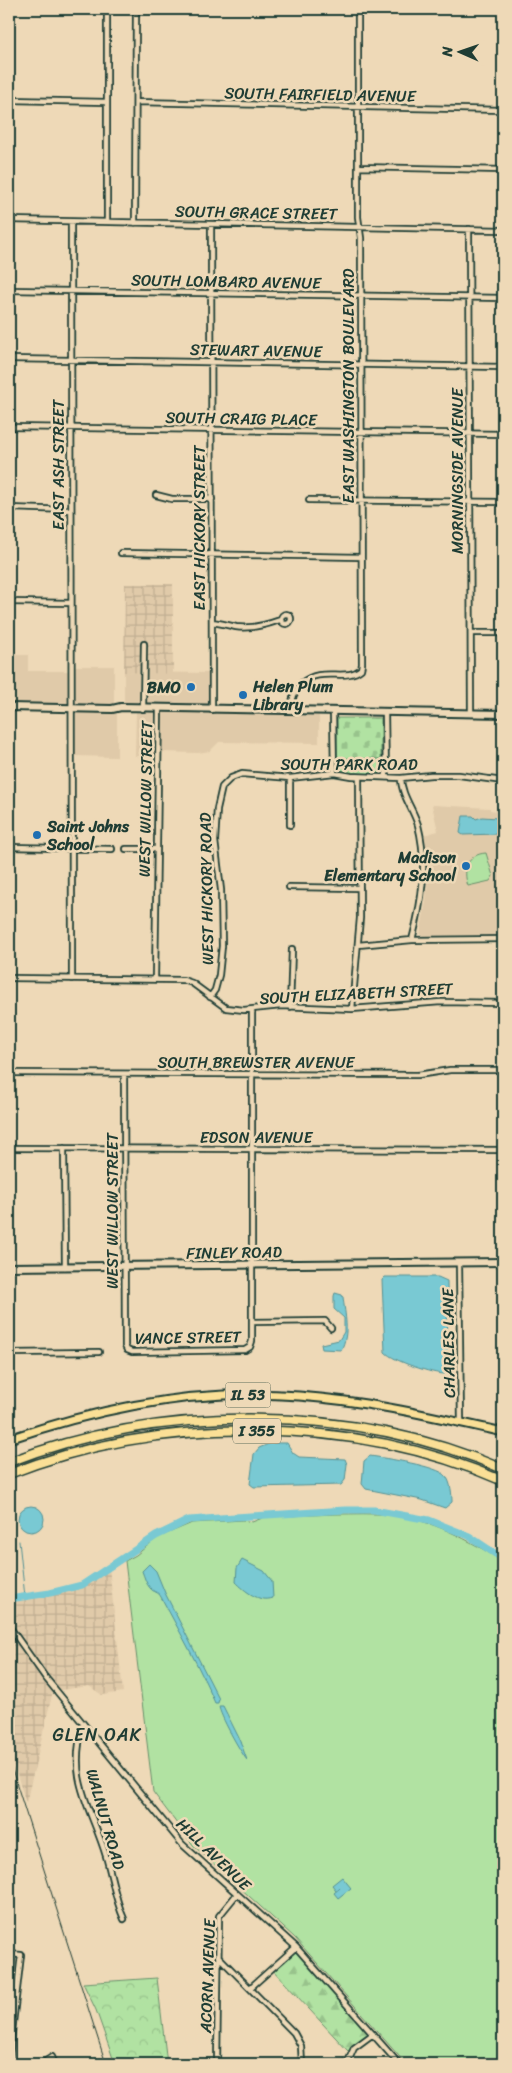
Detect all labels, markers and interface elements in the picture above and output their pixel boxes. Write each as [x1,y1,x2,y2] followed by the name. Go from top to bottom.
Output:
[434,28,484,78] north arrow
[435,46,460,58] text: N
[224,78,417,111] street label: SOUTH FAIRFIELD AVENUE
[175,197,338,228] street label: SOUTH GRACE STREET
[131,265,322,298] street label: SOUTH LOMBARD AVENUE
[334,268,363,503] street label: EAST WASHINGTON BOULEVARD
[190,335,323,366] street label: STEWART AVENUE
[443,387,472,554] street label: MORNINGSIDE AVENUE
[44,398,73,530] street label: EAST ASH STREET
[165,403,318,434] street label: SOUTH CRAIG PLACE
[185,444,214,610] street label: EAST HICKORY STREET
[252,672,334,719] place label: Helen Plum Library
[147,673,182,702] place label: BMO
[185,681,197,693] marker: BMO
[237,689,249,701] marker: Helen Plum Library
[130,719,161,877] street label: WEST WILLOW STREET
[280,750,418,779] street label: SOUTH PARK ROAD
[46,812,130,859] place label: Saint Johns School
[191,812,222,965] street label: WEST HICKORY ROAD
[31,829,43,841] marker: Saint Johns School
[324,843,457,890] place label: Madison Elementary School
[460,860,472,872] marker: Madison Elementary School
[259,974,454,1013] street label: SOUTH ELIZABETH STREET
[158,1048,356,1077] street label: SOUTH BREWSTER AVENUE
[200,1123,313,1152] street label: EDSON AVENUE
[98,1131,127,1289] street label: WEST WILLOW STREET
[186,1237,283,1268] street label: FINLEY ROAD
[433,1287,464,1398] street label: CHARLES LANE
[135,1322,242,1353] street label: VANCE STREET
[226,1382,270,1408] road number: IL 53
[233,1418,281,1444] road number: I 355
[52,1719,142,1751] district label: GLEN OAK
[77,1765,134,1873] street label: WALNUT ROAD
[169,1811,259,1899] street label: HILL AVENUE
[191,1917,224,2035] street label: ACORN AVENUE

